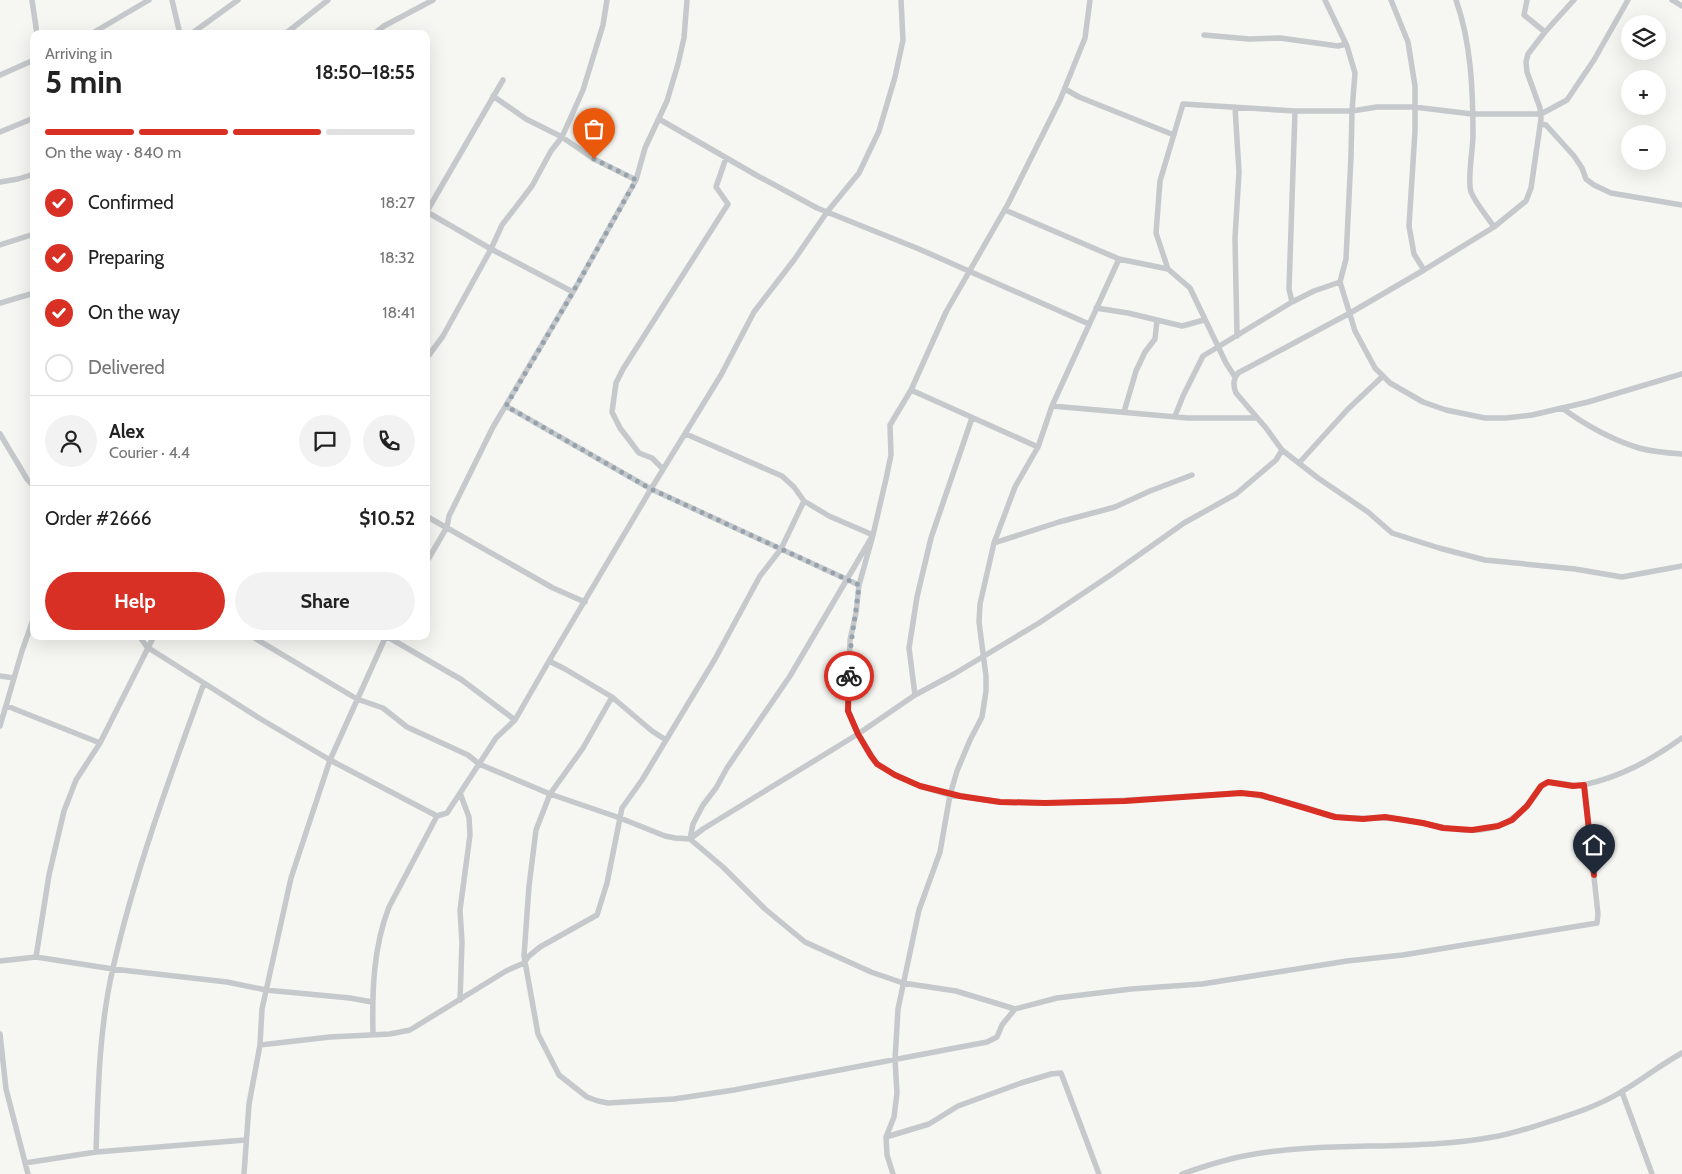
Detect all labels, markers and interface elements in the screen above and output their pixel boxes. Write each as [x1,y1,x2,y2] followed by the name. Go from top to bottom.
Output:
[1621,15,1666,170] map controls
[1621,15,1666,60] button: layers
[45,44,112,63] text: Arriving in
[315,61,415,84] text: 18:50–18:55
[45,62,123,101] text: 5 min
[1621,70,1666,115] button: +
[573,108,615,159] pin
[580,115,608,143] icon: bag
[1621,125,1666,170] button: −
[45,143,181,162] text: On the way · 840 m
[45,189,73,217] icon: check
[88,191,174,214] text: Confirmed
[380,193,415,212] text: 18:27
[45,244,73,272] icon: check
[88,246,164,269] text: Preparing
[380,248,415,267] text: 18:32
[45,299,73,327] icon: check
[88,301,180,324] text: On the way
[382,303,415,322] text: 18:41
[88,356,165,379] text: Delivered
[45,415,97,467] button: person
[299,415,351,467] button: chat
[363,415,415,467] button: phone
[109,420,145,443] text: Alex
[109,443,190,462] text: Courier · 4.4
[45,507,152,530] text: Order #2666
[359,507,415,530] text: $10.52
[45,572,225,630] button: Help
[235,572,415,630] button: Share
[824,651,874,701] courier
[835,662,863,690] icon: bike
[1573,824,1615,875] pin
[1580,831,1608,859] icon: home

